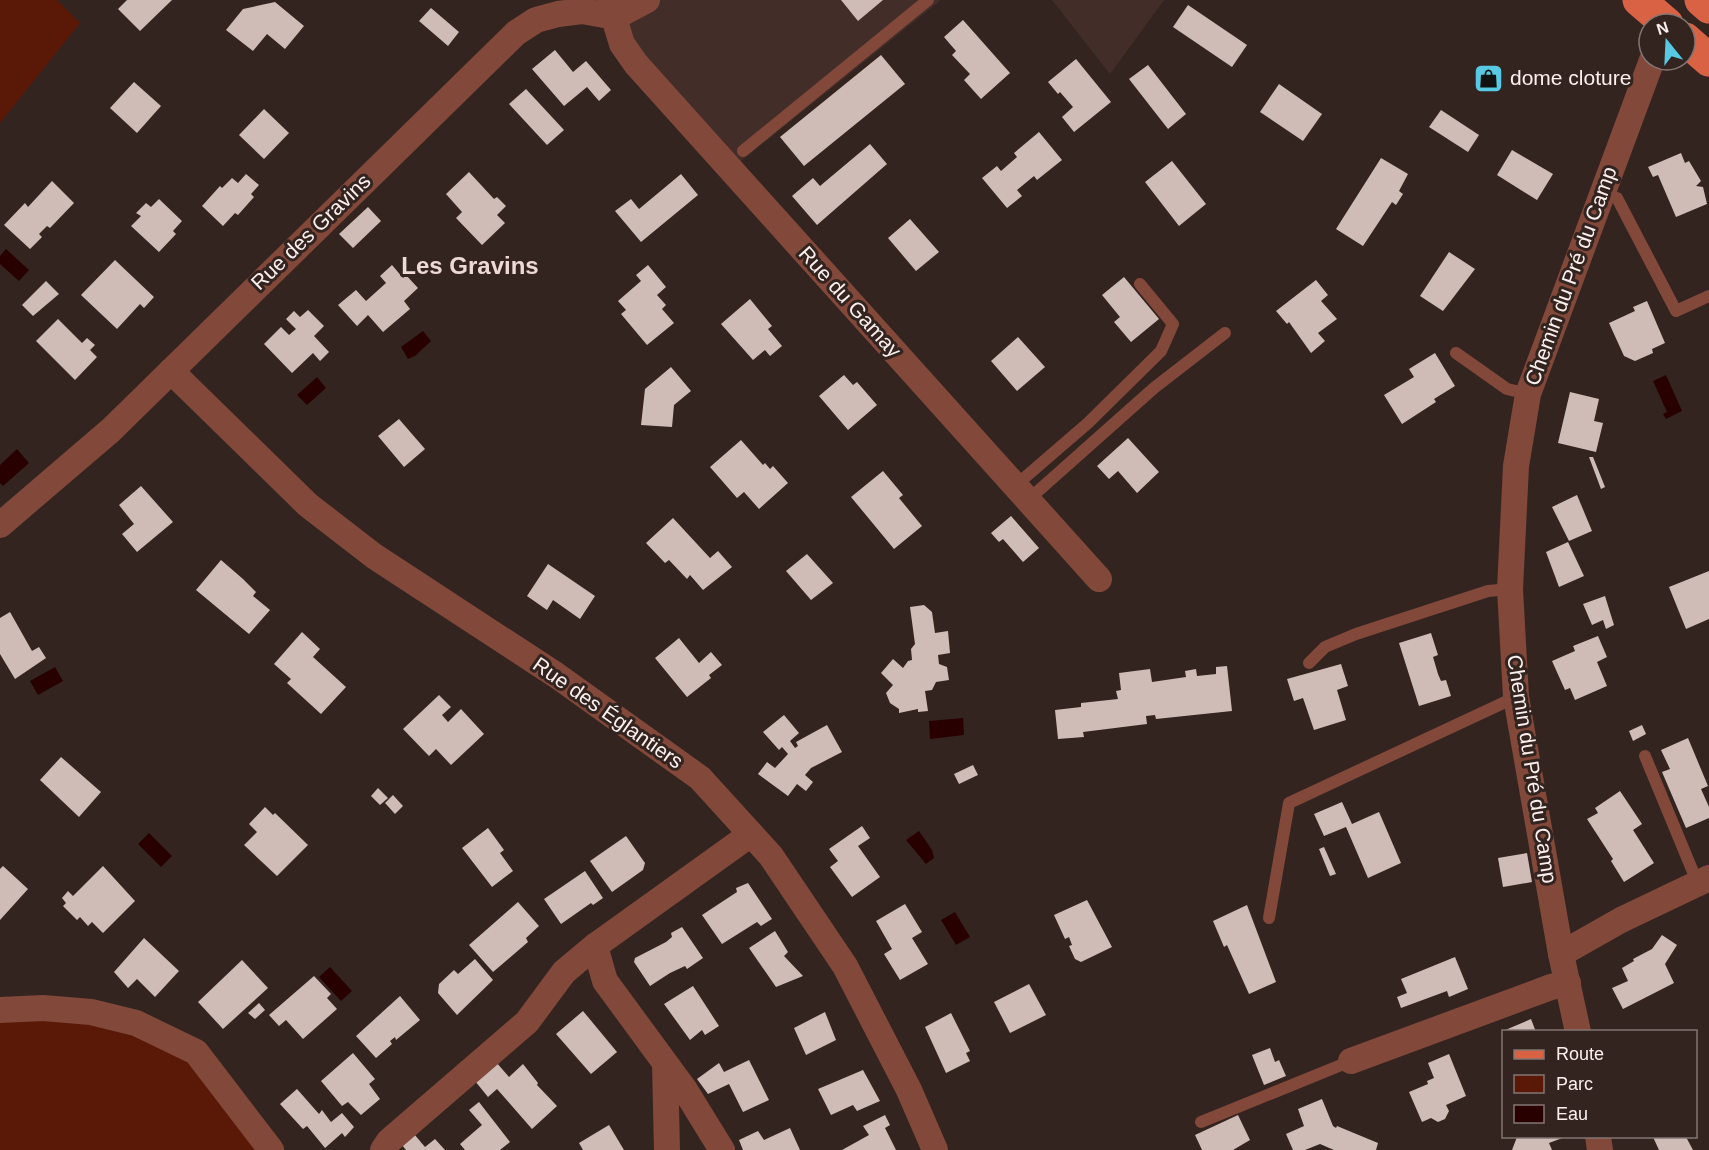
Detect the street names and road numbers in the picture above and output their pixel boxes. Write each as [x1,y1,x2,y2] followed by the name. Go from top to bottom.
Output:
[1520,163,1621,388] street label: Chemin du Pré du Camp
[246,169,375,294] street label: Rue des Gravins
[795,241,907,362] street label: Rue du Gamay
[529,652,688,773] street label: Rue des Églantiers
[1503,653,1562,885] street label: Chemin du Pré du Camp

